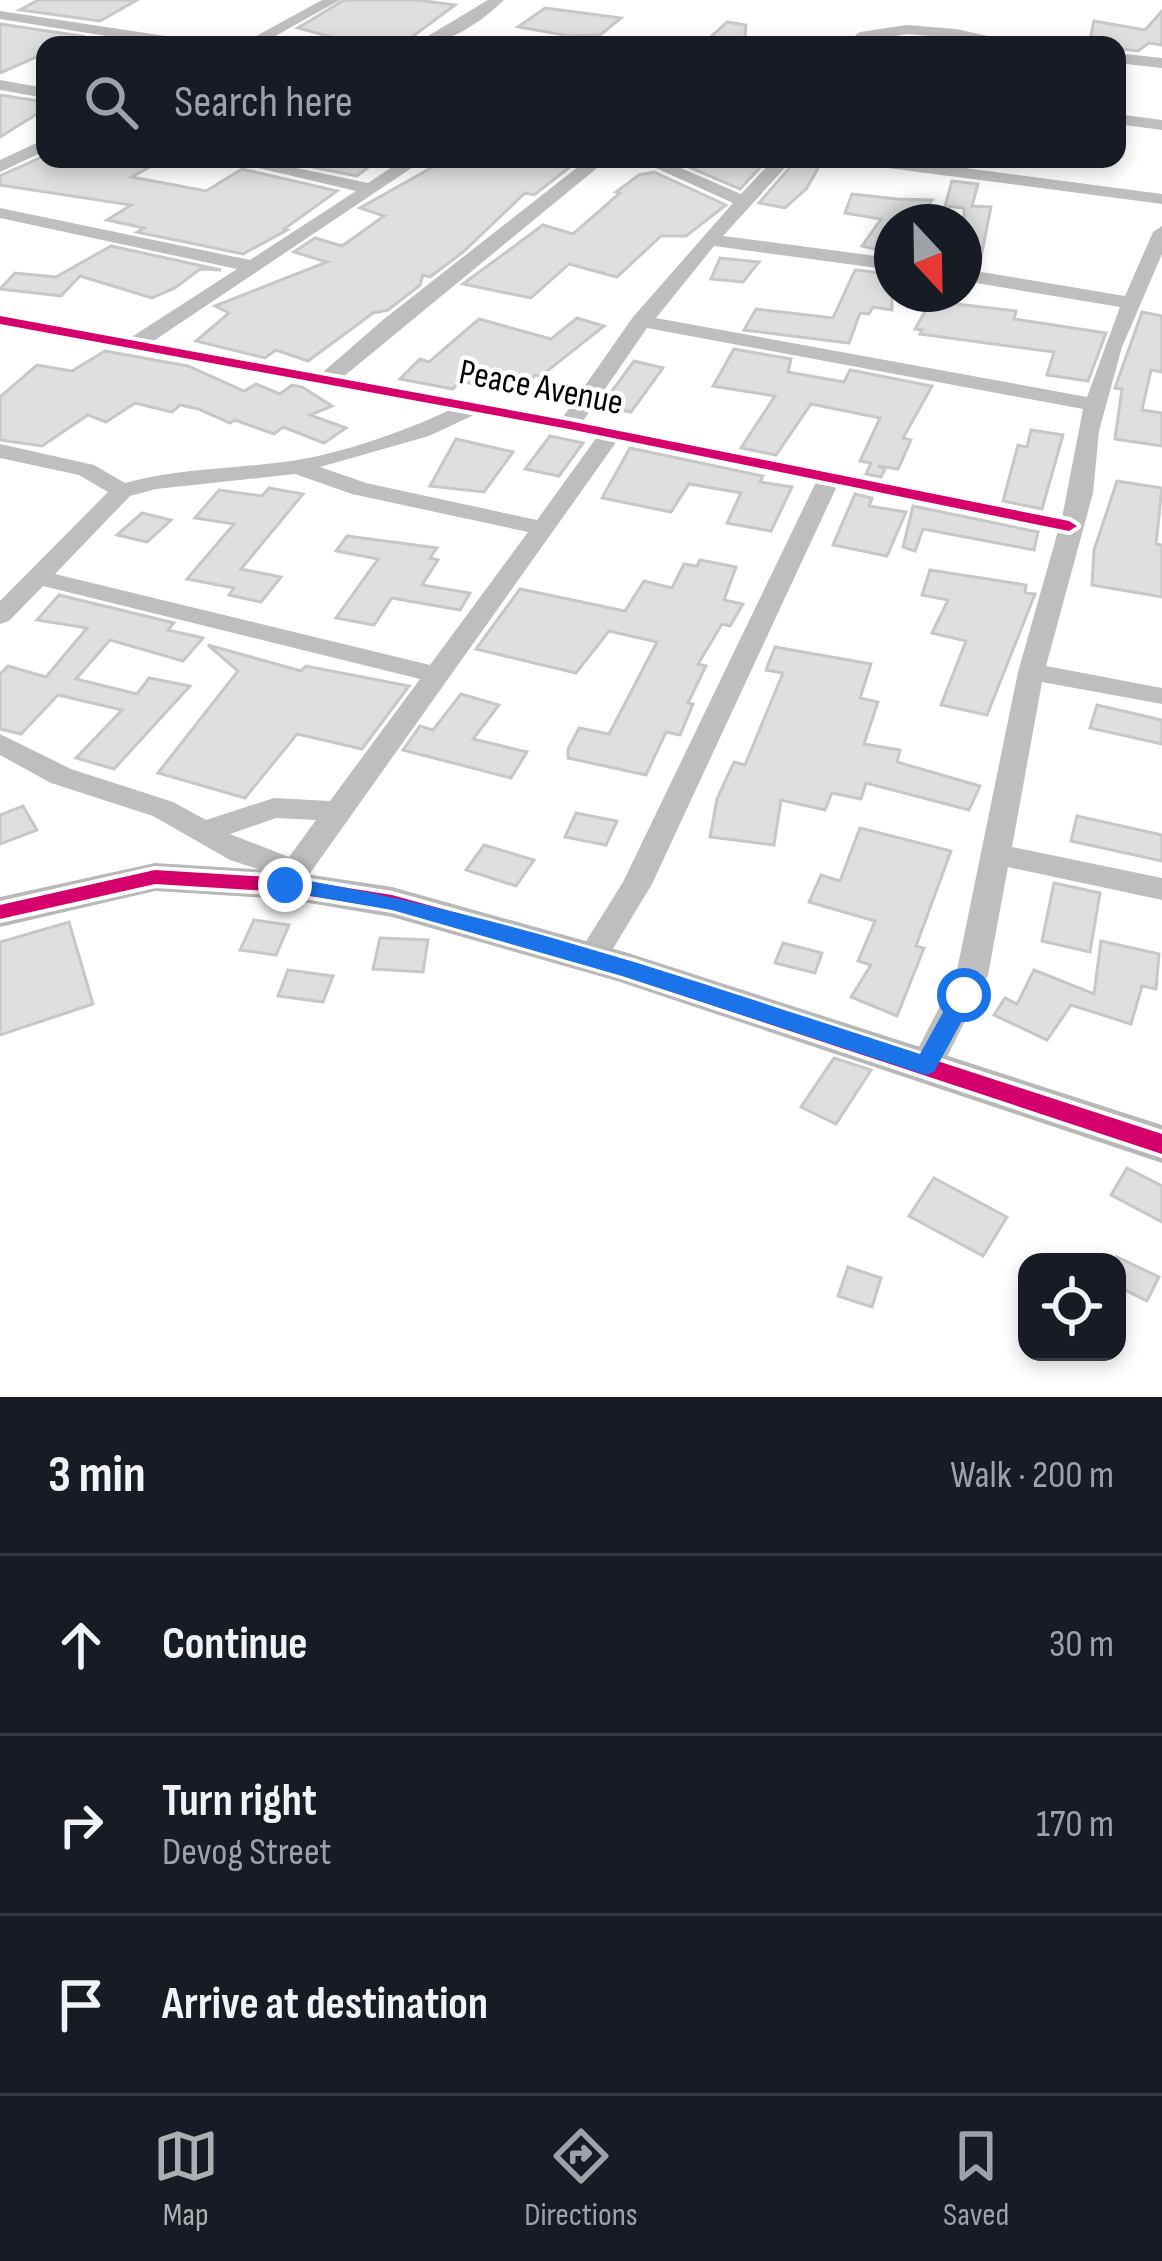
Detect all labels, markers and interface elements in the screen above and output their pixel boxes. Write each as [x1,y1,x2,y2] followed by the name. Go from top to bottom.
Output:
[36,36,1126,168] search box
[78,69,144,135] icon: search
[174,75,353,130] text: Search here
[874,204,982,312] north arrow
[455,351,627,425] street label: Peace Avenue
[258,858,312,912] route end
[937,968,991,1022] route start
[1018,1253,1126,1361] map controls
[1018,1253,1126,1361] button: locate
[48,1445,146,1506] text: 3 min
[950,1452,1114,1499] text: Walk · 200 m
[48,1612,114,1678] icon: ahead
[162,1617,308,1672] text: Continue
[1049,1621,1114,1668] text: 30 m
[162,1774,317,1829] text: Turn right
[48,1792,114,1858] icon: right
[1036,1801,1114,1848] text: 170 m
[162,1829,332,1876] text: Devog Street
[48,1972,114,2038] icon: arrive
[162,1977,488,2032] text: Arrive at destination
[153,2123,219,2235] tab: Map
[524,2123,638,2235] tab: Directions
[943,2123,1009,2235] tab: Saved

